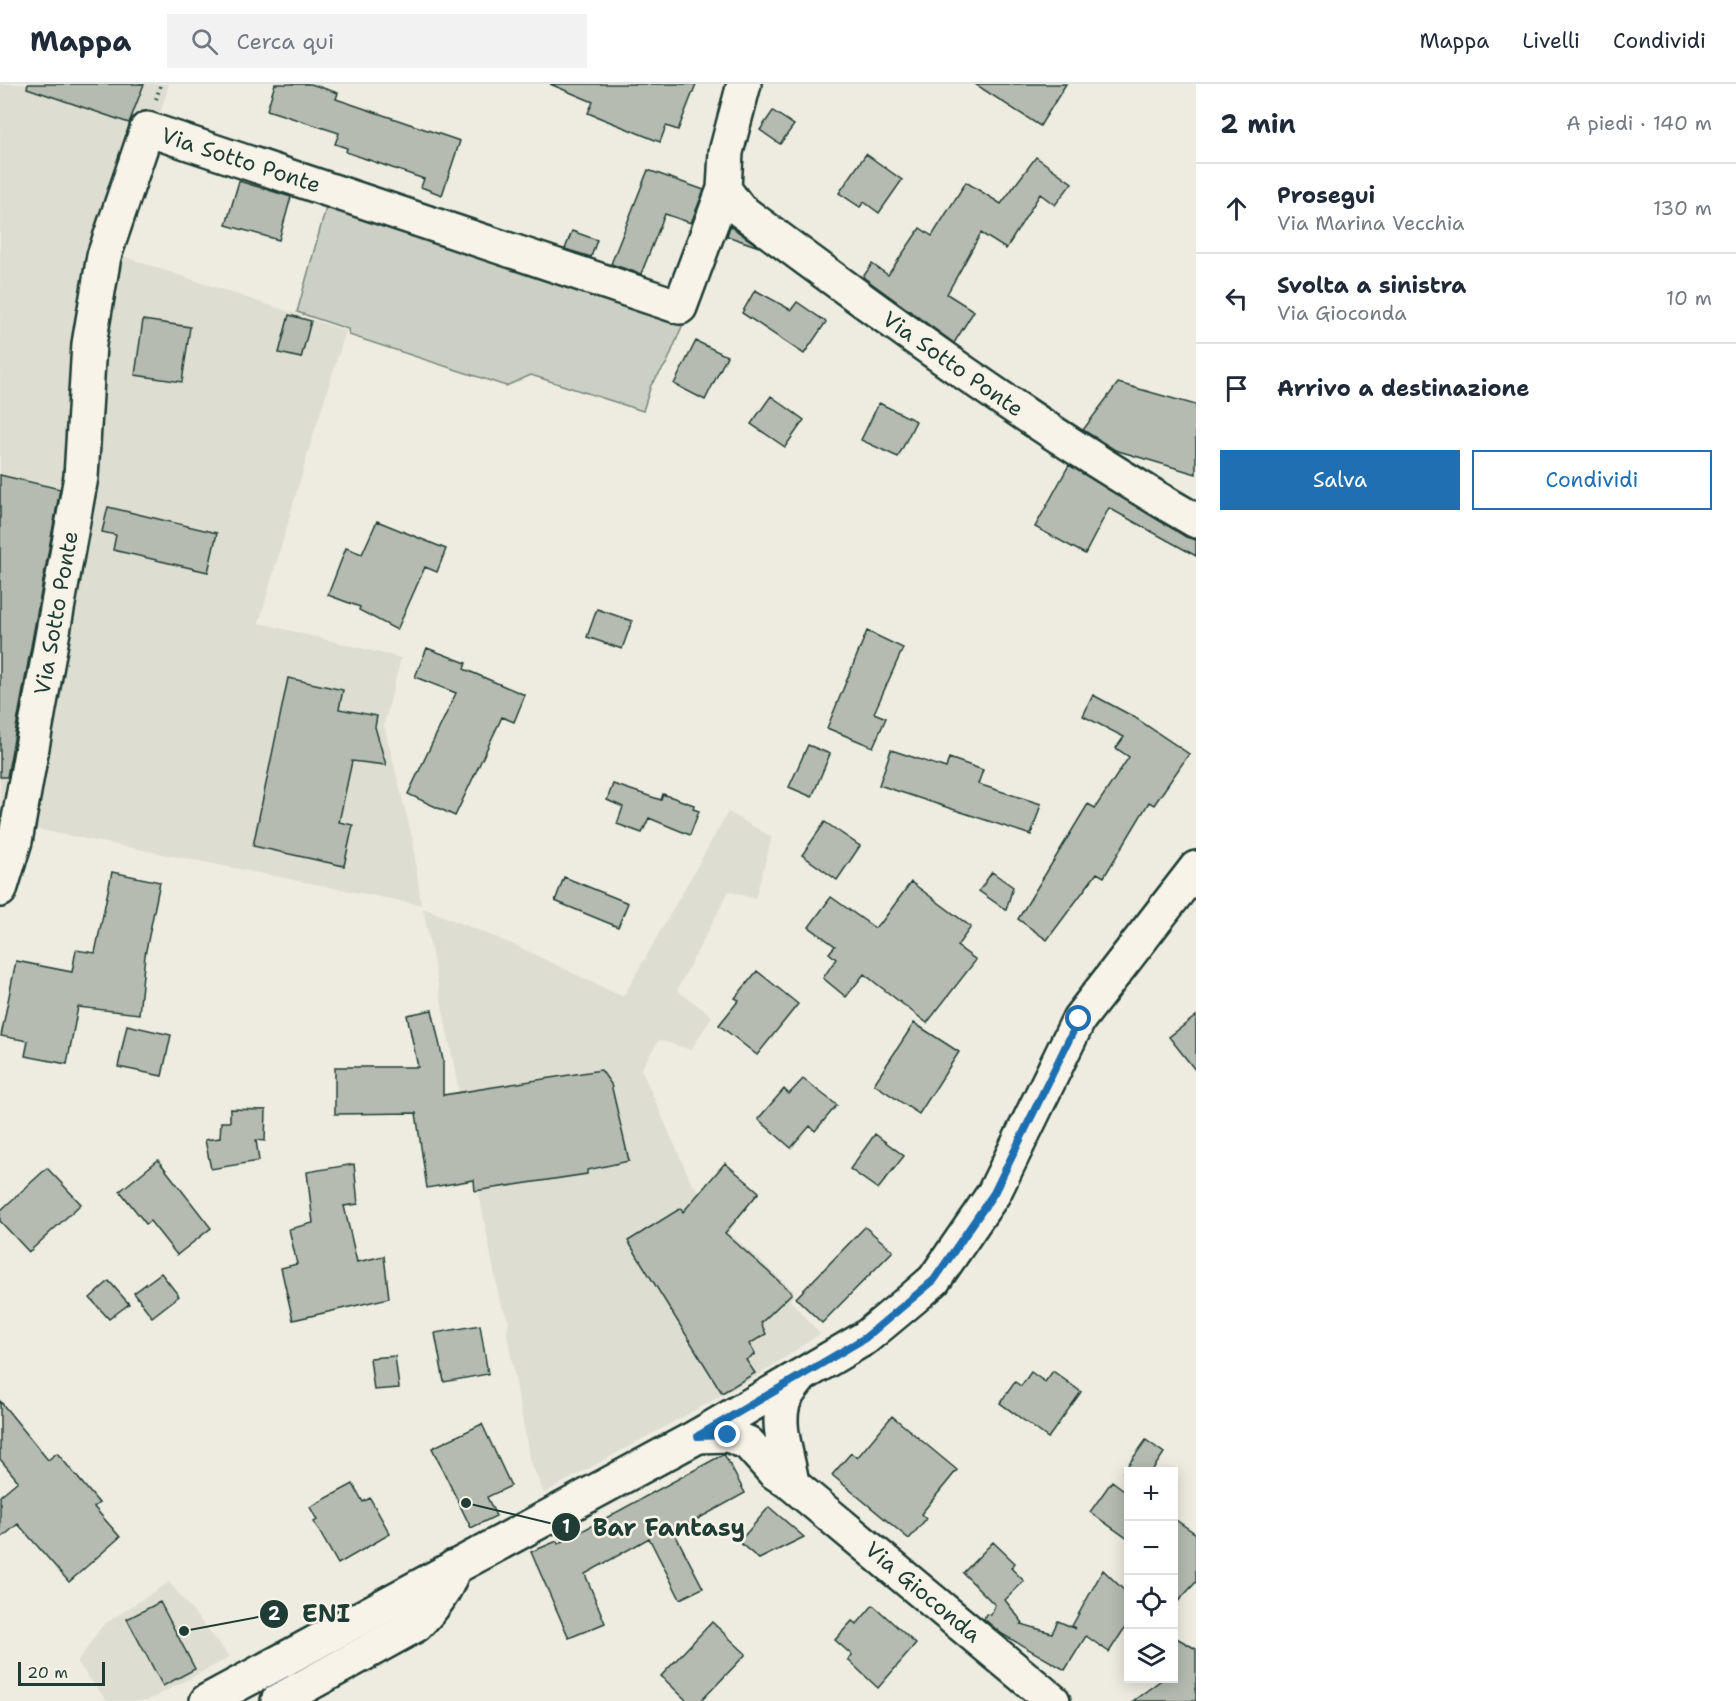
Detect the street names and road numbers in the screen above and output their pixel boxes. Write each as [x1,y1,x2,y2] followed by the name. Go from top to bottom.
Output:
[158,121,324,199] street label: Via Sotto Ponte
[877,305,1029,423] street label: Via Sotto Ponte
[27,529,85,697] street label: Via Sotto Ponte
[859,1535,987,1649] street label: Via Gioconda

